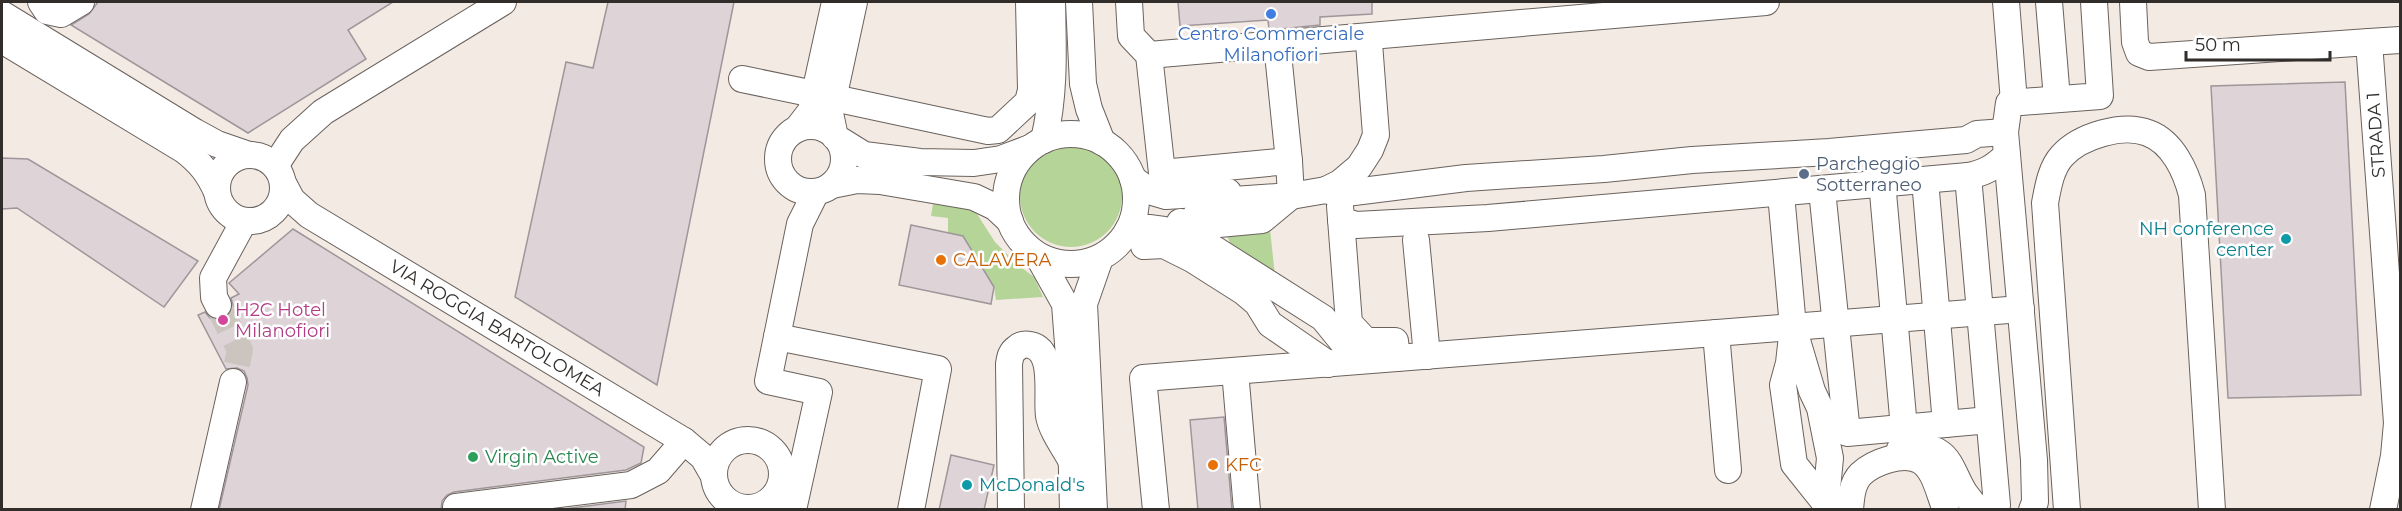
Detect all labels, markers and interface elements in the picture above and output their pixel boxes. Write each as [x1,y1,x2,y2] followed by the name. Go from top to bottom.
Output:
[1264,7,1278,21] marker: Centro Commerciale Milanofiori
[1178,23,1364,66] place label: Centro Commerciale Milanofiori
[2186,24,2330,62] scale bar
[2195,34,2241,56] text: 50 m
[2362,91,2390,179] street label: STRADA 1
[1816,153,1922,196] place label: Parcheggio Sotterraneo
[1797,167,1811,181] marker: Parcheggio Sotterraneo
[2139,218,2274,261] place label: NH conference center
[2279,232,2293,246] marker: NH conference center
[953,249,1052,271] place label: CALAVERA
[934,253,948,267] marker: CALAVERA
[386,255,608,401] street label: VIA ROGGIA BARTOLOMEA
[235,299,330,342] place label: H2C Hotel Milanofiori
[216,313,230,327] marker: H2C Hotel Milanofiori
[485,446,599,468] place label: Virgin Active
[466,450,480,464] marker: Virgin Active
[1225,454,1262,476] place label: KFC
[1206,458,1220,472] marker: KFC
[979,474,1085,496] place label: McDonald's
[960,478,974,492] marker: McDonald's

